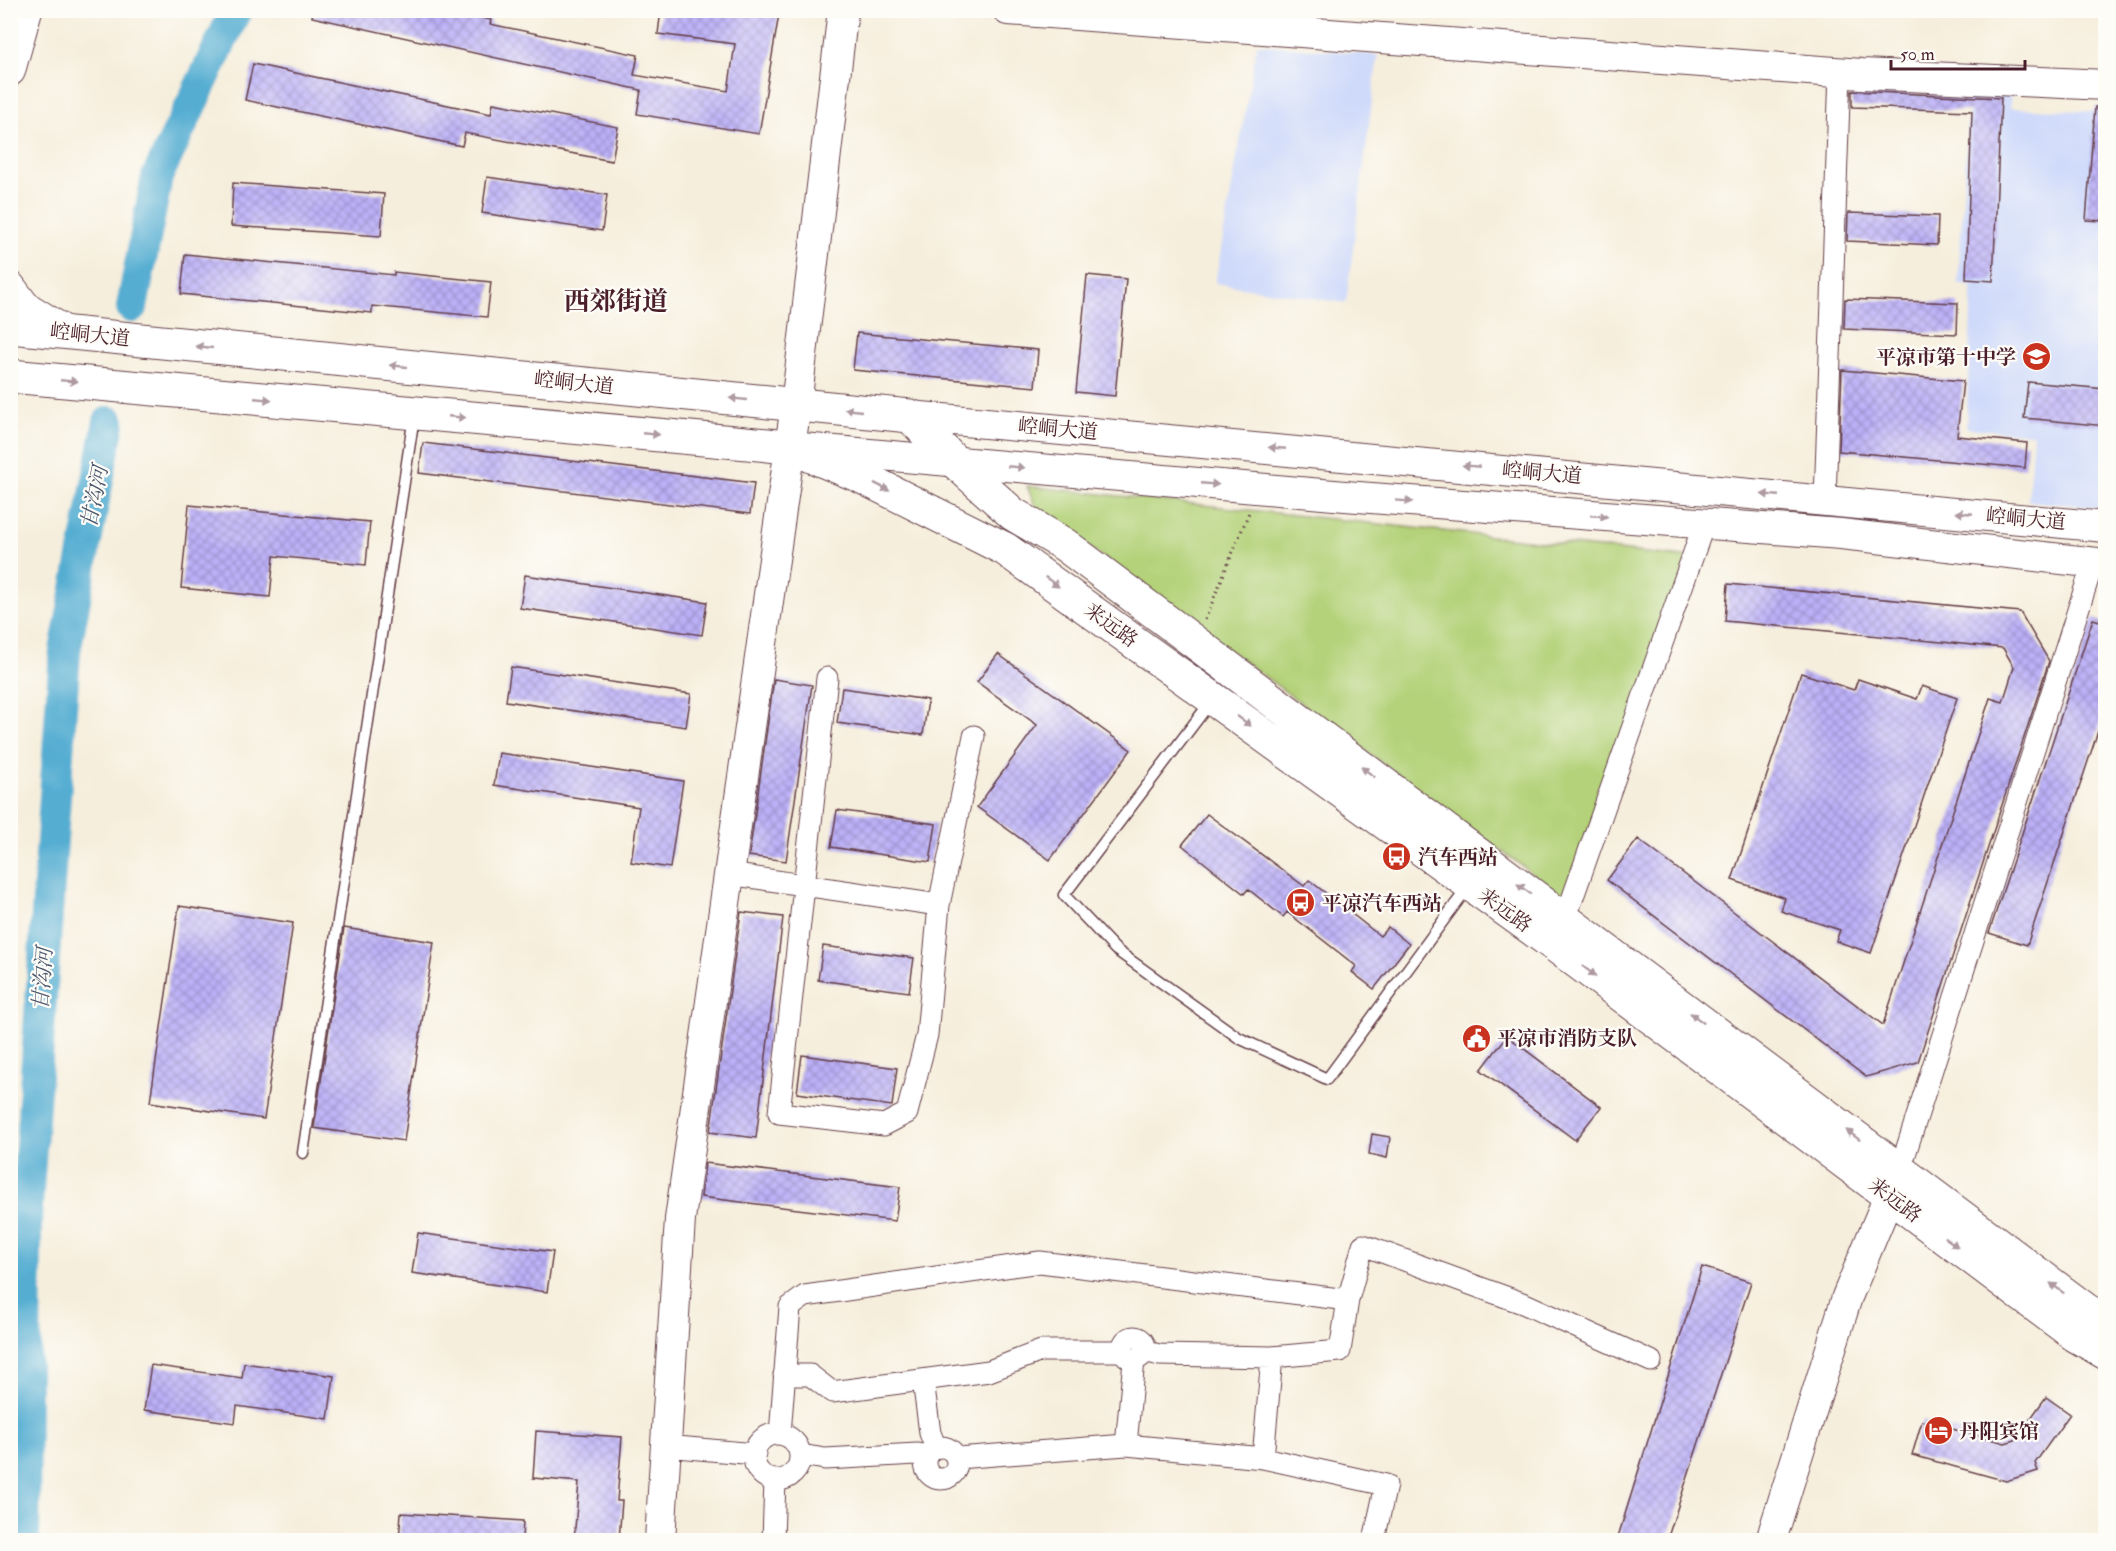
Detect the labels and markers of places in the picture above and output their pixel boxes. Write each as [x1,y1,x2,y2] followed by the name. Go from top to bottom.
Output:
[2021,341,2053,373] school or university icon: 平凉市第十中学
[1876,345,2016,370] place label: 平凉市第十中学
[1381,841,1413,873] bus stop icon: 汽车西站
[1418,845,1498,870] place label: 汽车西站
[1285,887,1317,919] bus stop icon: 平凉汽车西站
[1322,891,1442,916] place label: 平凉汽车西站
[1460,1022,1492,1054] public building icon: 平凉市消防支队
[1497,1026,1637,1051] place label: 平凉市消防支队
[1922,1415,1954,1447] hotel icon: 丹阳宾馆
[1959,1419,2039,1444] place label: 丹阳宾馆

